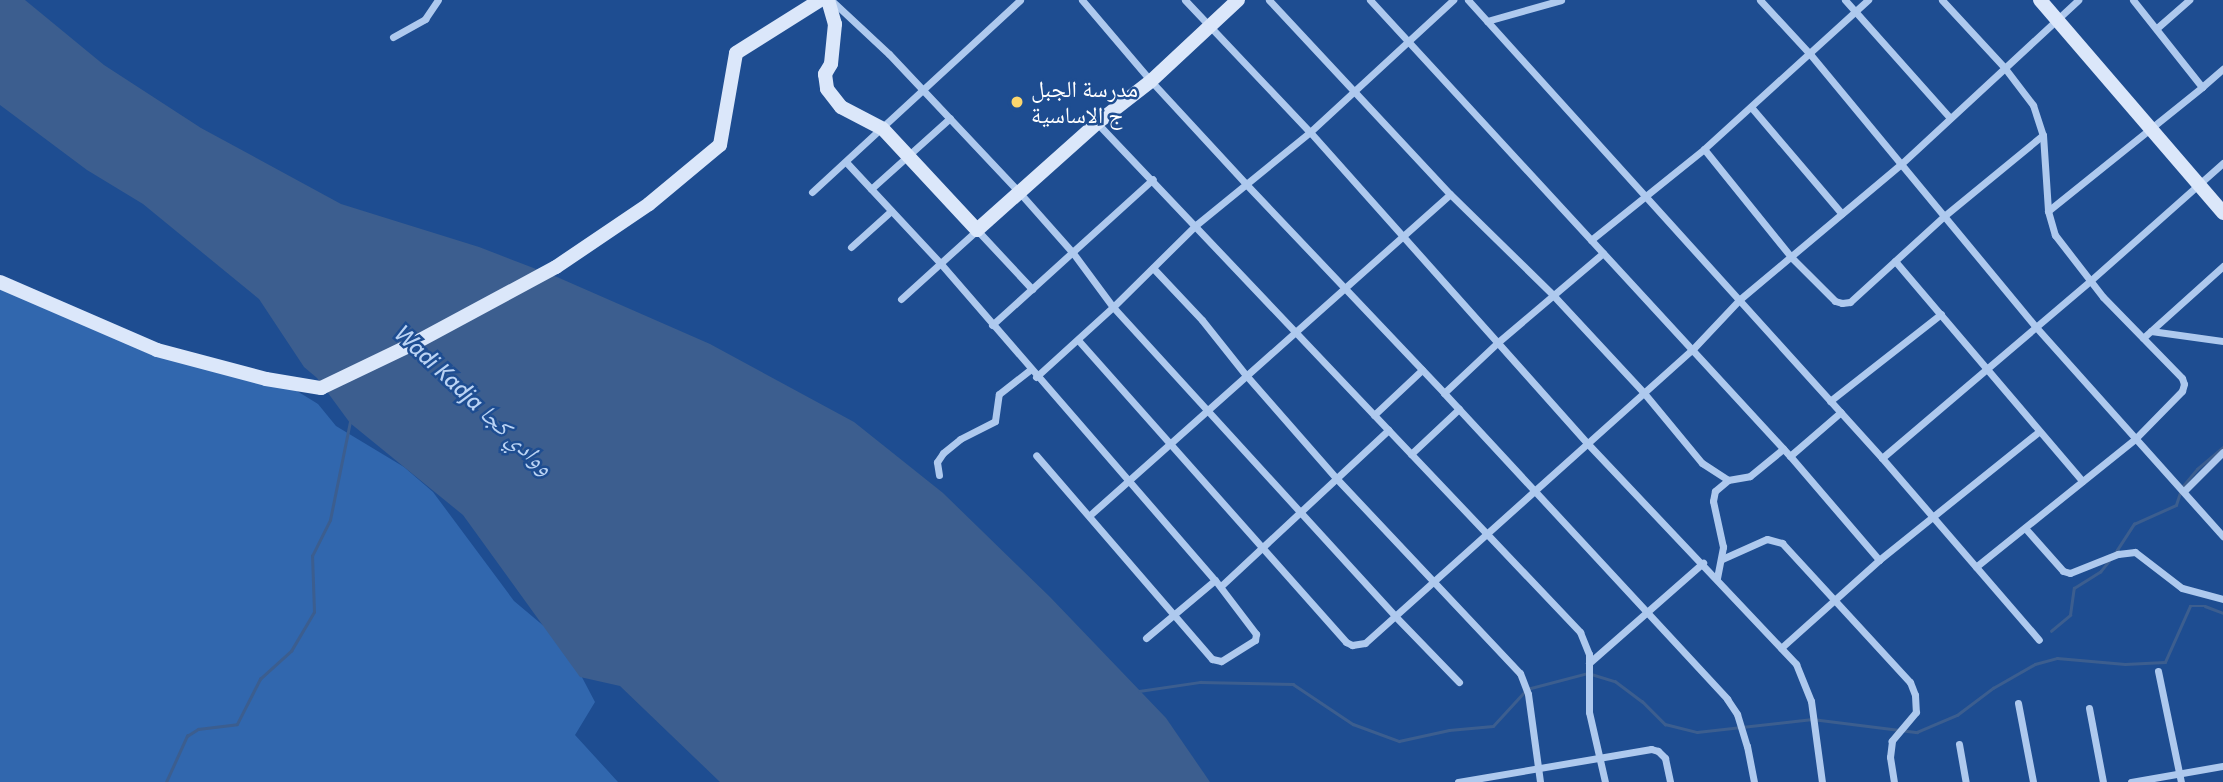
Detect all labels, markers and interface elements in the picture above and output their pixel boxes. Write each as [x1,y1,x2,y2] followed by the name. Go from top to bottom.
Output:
[1031,75,1138,129] place label: مدرسة الجبل ج الاساسية
[1009,94,1025,110] marker: مدرسة الجبل ج الاساسية
[389,319,559,481] water label: Wadi Kadja ووادي كجا

